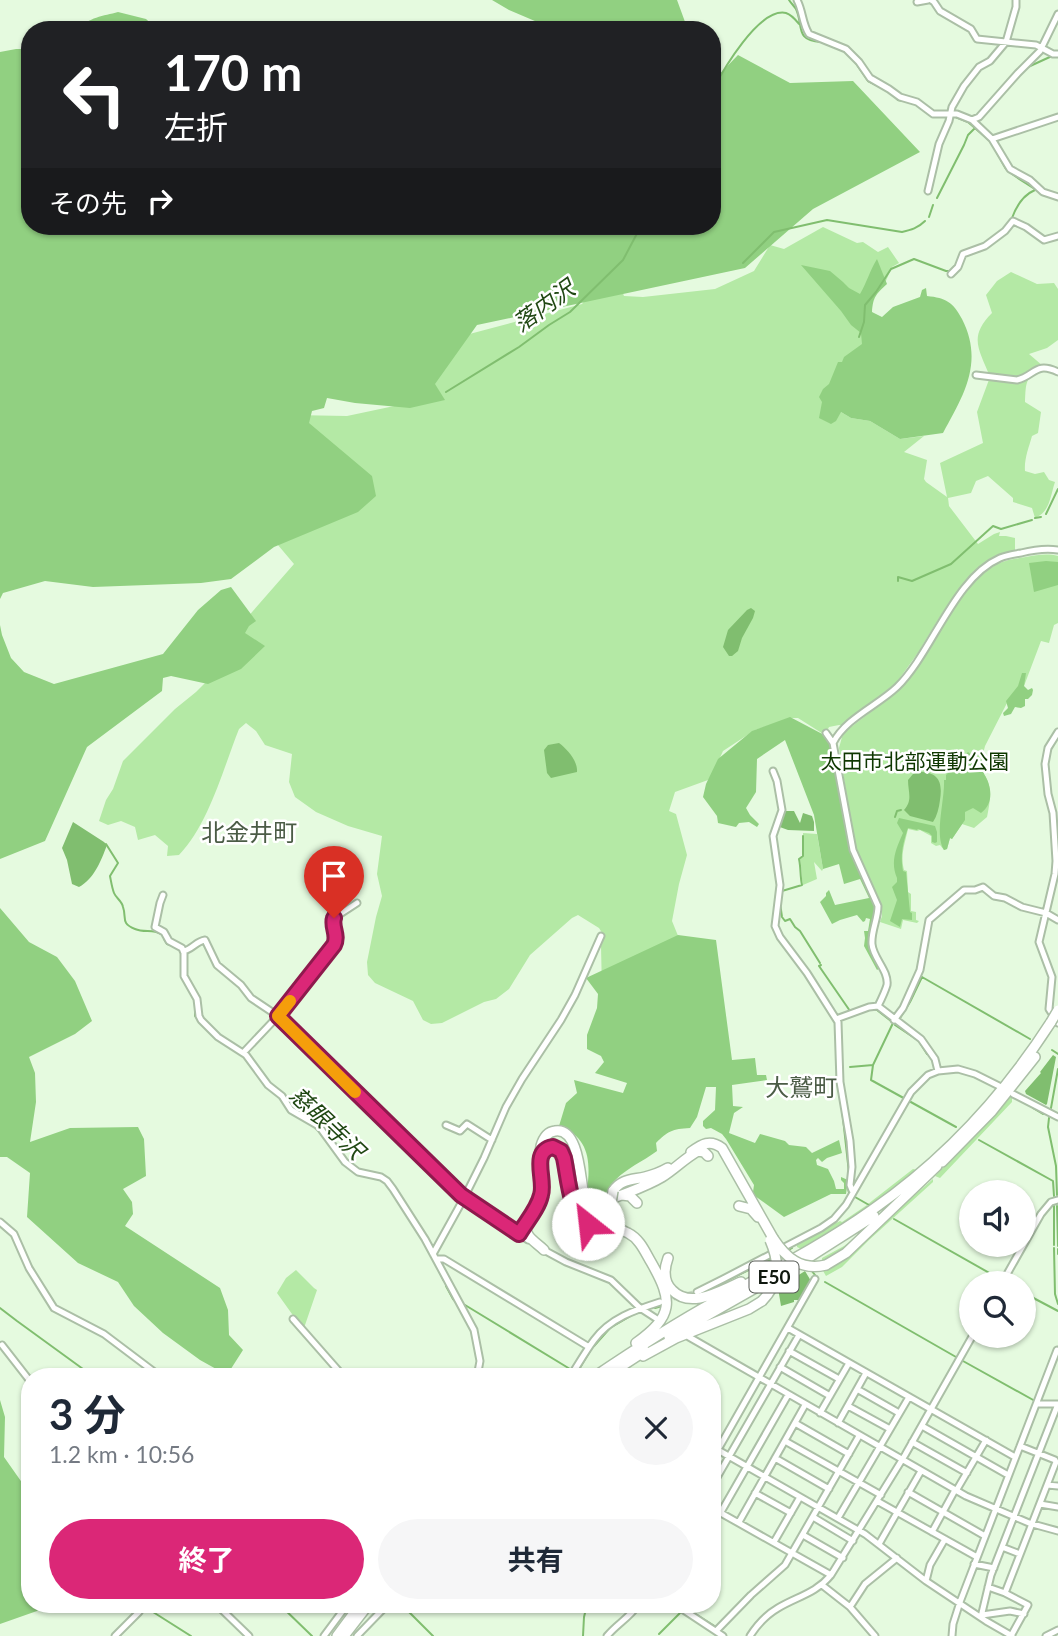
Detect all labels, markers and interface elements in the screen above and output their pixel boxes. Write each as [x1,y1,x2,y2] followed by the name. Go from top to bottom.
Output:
[164,43,302,101] text: 170 m
[49,49,140,140] icon: left
[164,107,228,146] text: 左折
[141,182,179,220] icon: right
[49,187,127,219] text: その先
[507,272,582,337] water label: 落内沢
[821,748,1010,773] park label: 太田市北部運動公園
[201,817,297,846] district label: 北金井町
[304,846,364,918] pin
[315,857,353,895] icon: arrive
[765,1072,837,1101] district label: 大鷲町
[285,1080,373,1166] water label: 慈眼寺沢
[959,1180,1036,1348] map controls
[959,1180,1036,1257] button: sound
[551,1187,625,1261] position arrow
[750,1261,798,1292] road number: E50
[959,1271,1036,1348] button: search
[49,1389,126,1439] text: 3 分
[619,1391,693,1465] button: close
[49,1440,194,1468] text: 1.2 km · 10:56
[49,1519,364,1599] button: 終了
[378,1519,693,1599] button: 共有

